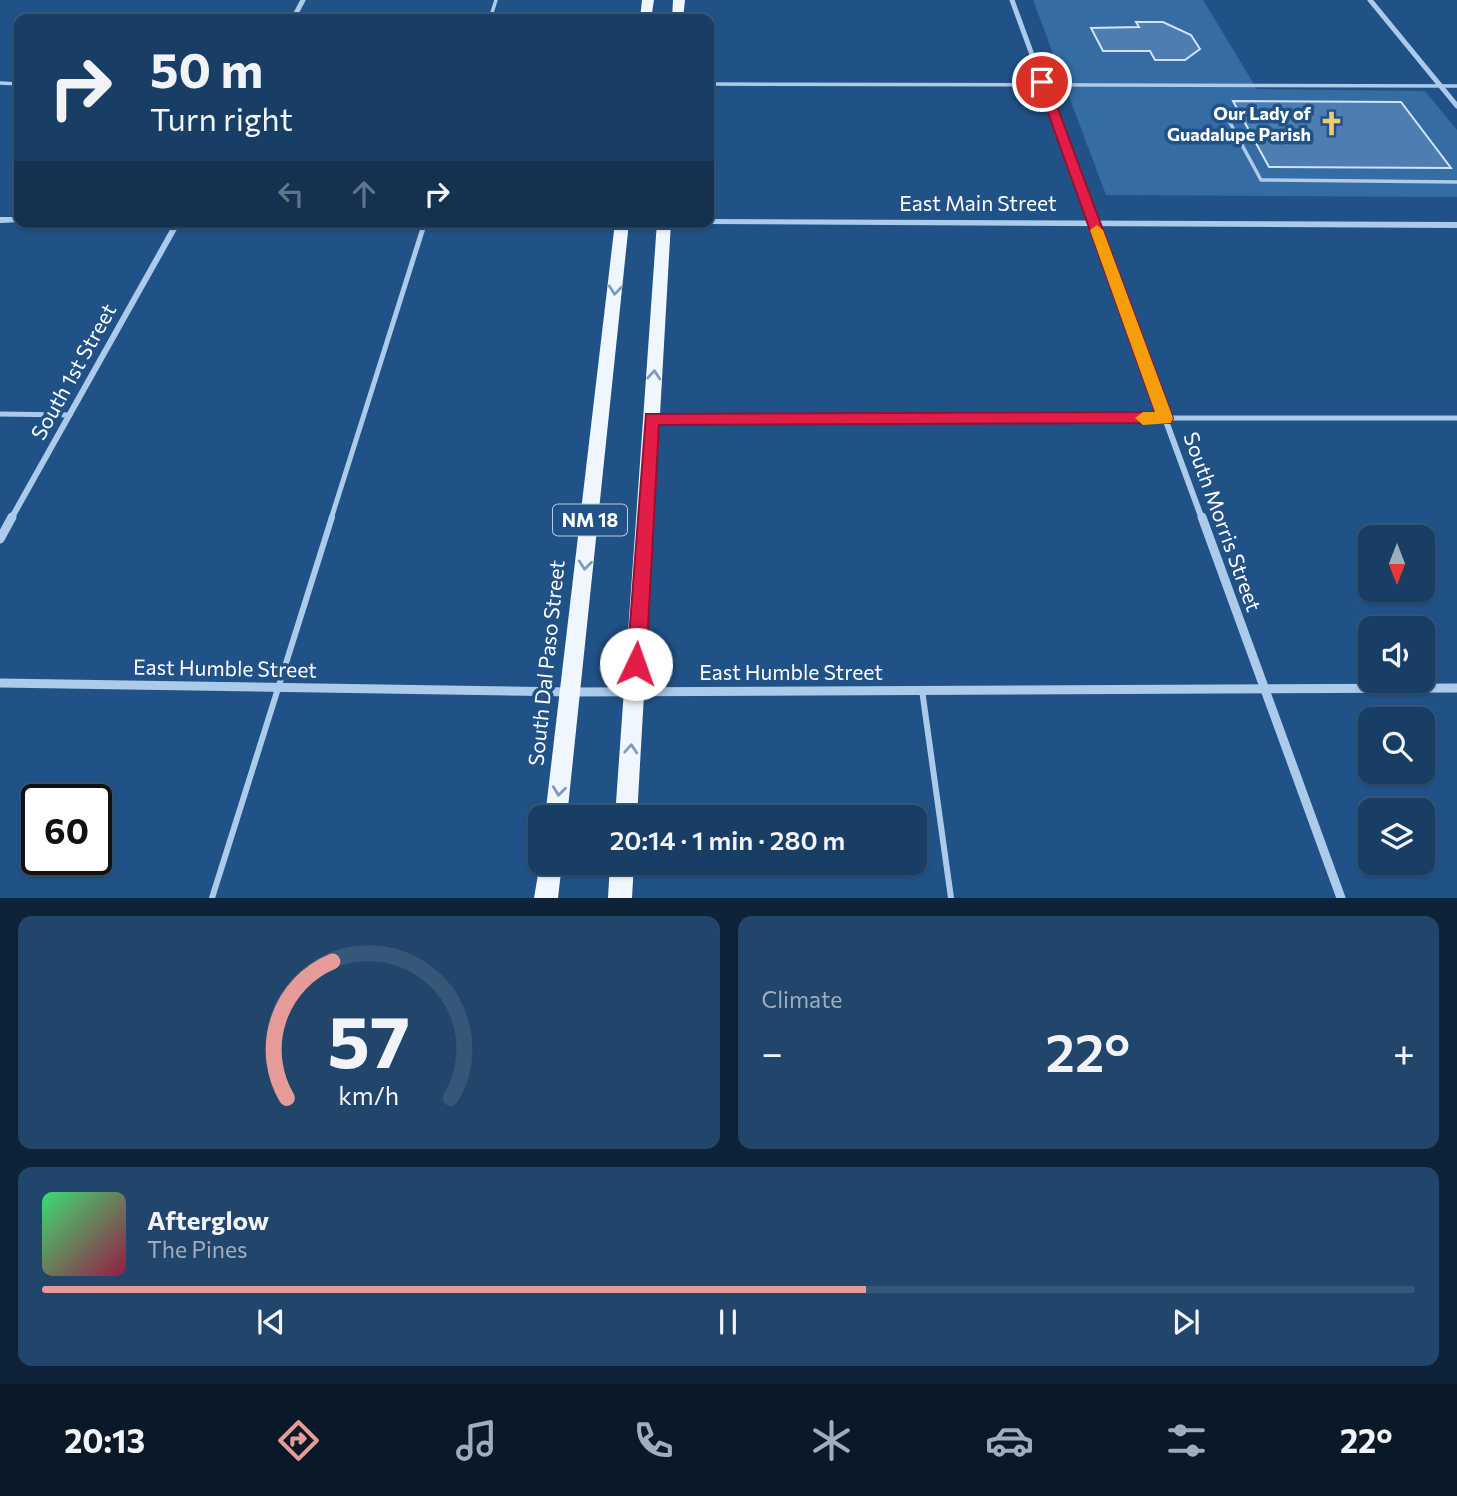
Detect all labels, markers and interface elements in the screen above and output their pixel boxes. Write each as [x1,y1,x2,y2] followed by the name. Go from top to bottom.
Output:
[150,38,263,98] text: 50 m
[35,42,126,133] icon: right
[1012,52,1072,112] pin
[1023,63,1061,101] icon: arrive
[150,98,293,138] text: Turn right
[1167,102,1312,145] place label: Our Lady of Guadalupe Parish
[1317,110,1345,138] church icon: Our Lady of Guadalupe Parish
[272,175,310,213] icon: left
[345,175,383,213] icon: ahead
[418,175,456,213] icon: right
[899,190,1057,215] street label: East Main Street
[607,284,622,296] one-way arrow
[25,299,120,444] street label: South 1st Street
[646,370,661,381] one-way arrow
[1179,428,1267,615] street label: South Morris Street
[553,505,627,536] road number: NM 18
[1358,525,1435,602] north arrow
[1358,525,1435,875] map controls
[522,559,569,767] street label: South Dal Paso Street
[577,559,592,571] one-way arrow
[1358,616,1435,693] button: sound
[599,627,673,701] position arrow
[133,653,317,682] street label: East Humble Street
[699,659,883,684] street label: East Humble Street
[1358,707,1435,784] button: search
[623,743,638,754] one-way arrow
[21,784,112,875] speed limit sign: 60
[552,786,567,797] one-way arrow
[1358,798,1435,875] button: layers
[610,824,845,855] text: 20:14 · 1 min · 280 m
[762,985,843,1013] text: Climate
[328,995,410,1084] text: 57
[1046,1019,1130,1083] text: 22°
[762,1028,783,1075] text: −
[1393,1028,1415,1075] text: +
[338,1080,399,1110] text: km/h
[147,1204,269,1235] text: Afterglow
[147,1235,248,1263] text: The Pines
[252,1303,290,1341] icon: previous
[709,1303,747,1341] icon: pause
[1167,1303,1205,1341] icon: next
[274,1416,323,1465] icon: directions
[452,1416,501,1465] icon: music
[629,1416,678,1465] icon: phone
[807,1416,856,1465] icon: climate
[985,1416,1034,1465] icon: car
[1162,1416,1211,1465] icon: filters
[64,1420,145,1460] text: 20:13
[1340,1420,1393,1460] text: 22°

